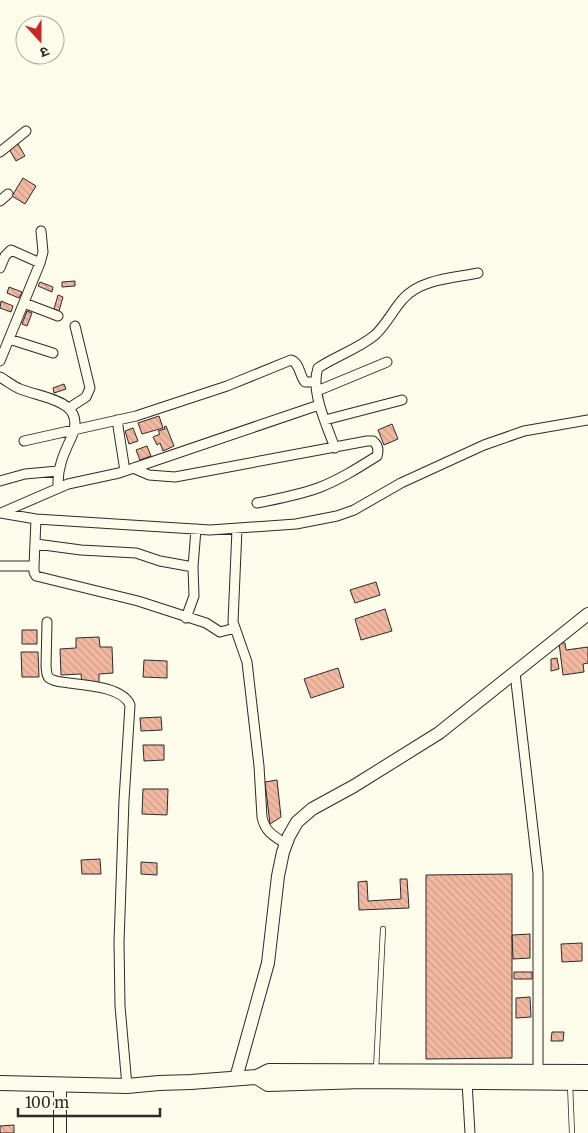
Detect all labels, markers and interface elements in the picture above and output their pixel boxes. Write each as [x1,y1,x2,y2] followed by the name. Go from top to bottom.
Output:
[15,15,65,65] north arrow
[37,42,52,62] text: उ
[18,1086,160,1118] scale bar
[25,1093,69,1112] text: 100 m

